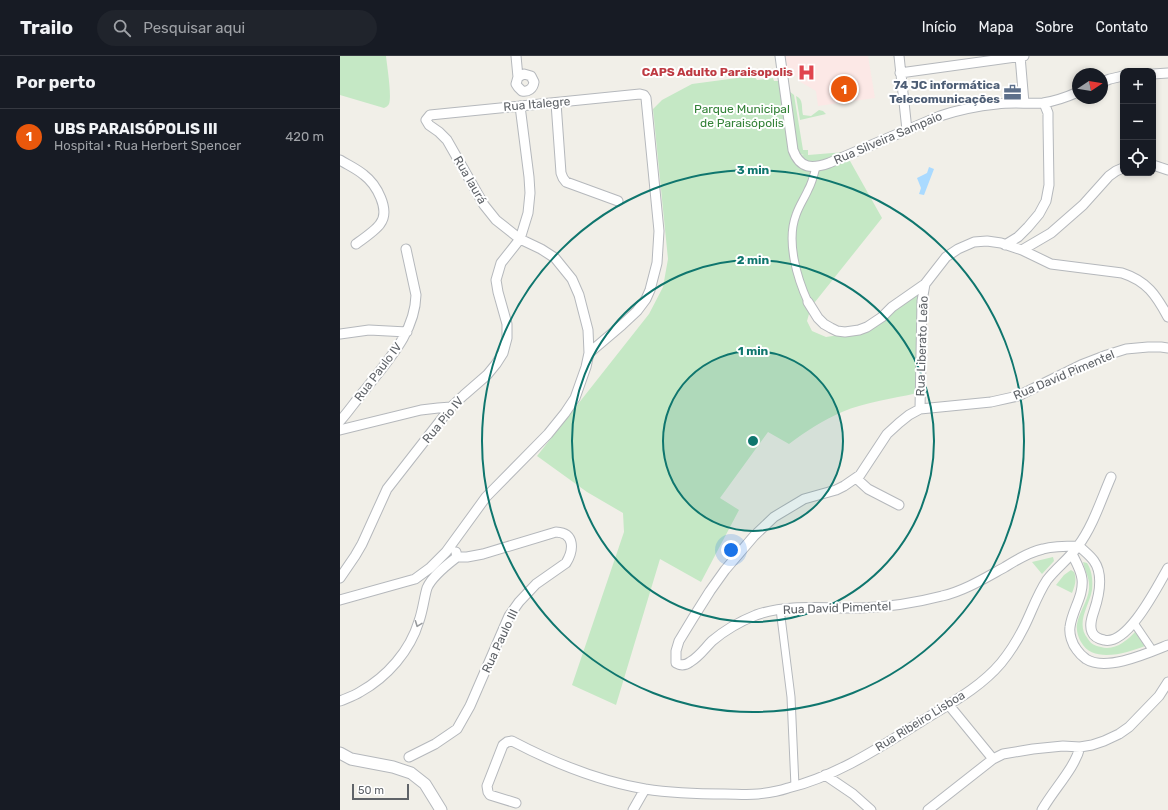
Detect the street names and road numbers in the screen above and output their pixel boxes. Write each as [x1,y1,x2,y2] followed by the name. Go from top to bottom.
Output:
[503,94,571,114] street label: Rua Italegre
[832,109,944,167] street label: Rua Silveira Sampaio
[451,154,489,206] street label: Rua Iaurá
[913,295,931,397] street label: Rua Liberato Leão
[351,340,405,404] street label: Rua Paulo IV
[1011,347,1117,403] street label: Rua David Pimentel
[420,394,467,446] street label: Rua Pio IV
[783,599,892,617] street label: Rua David Pimentel
[479,607,521,675] street label: Rua Paulo III
[873,688,967,754] street label: Rua Ribeiro Lisboa

